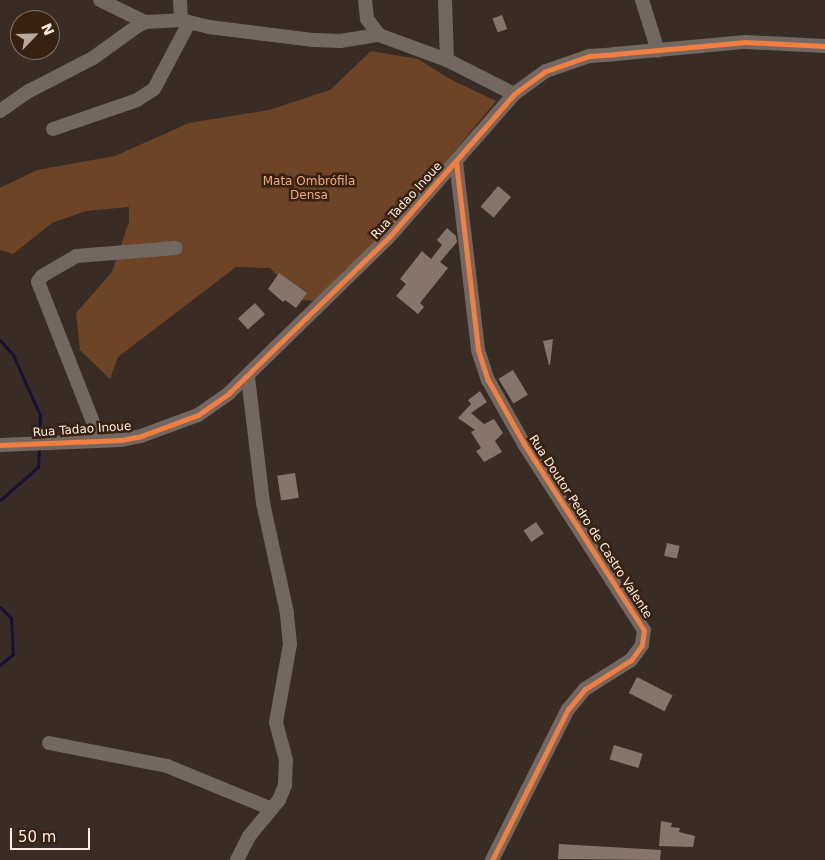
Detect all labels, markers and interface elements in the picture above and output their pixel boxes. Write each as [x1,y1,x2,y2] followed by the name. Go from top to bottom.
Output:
[10,10,60,60] north arrow
[38,21,57,38] text: N
[369,159,445,243] street label: Rua Tadao Inoue
[263,175,355,203] park label: Mata Ombrófila Densa
[32,419,132,441] street label: Rua Tadao Inoue
[525,433,655,621] street label: Rua Doutor Pedro de Castro Valente
[12,818,92,850] scale bar
[18,828,56,846] text: 50 m

